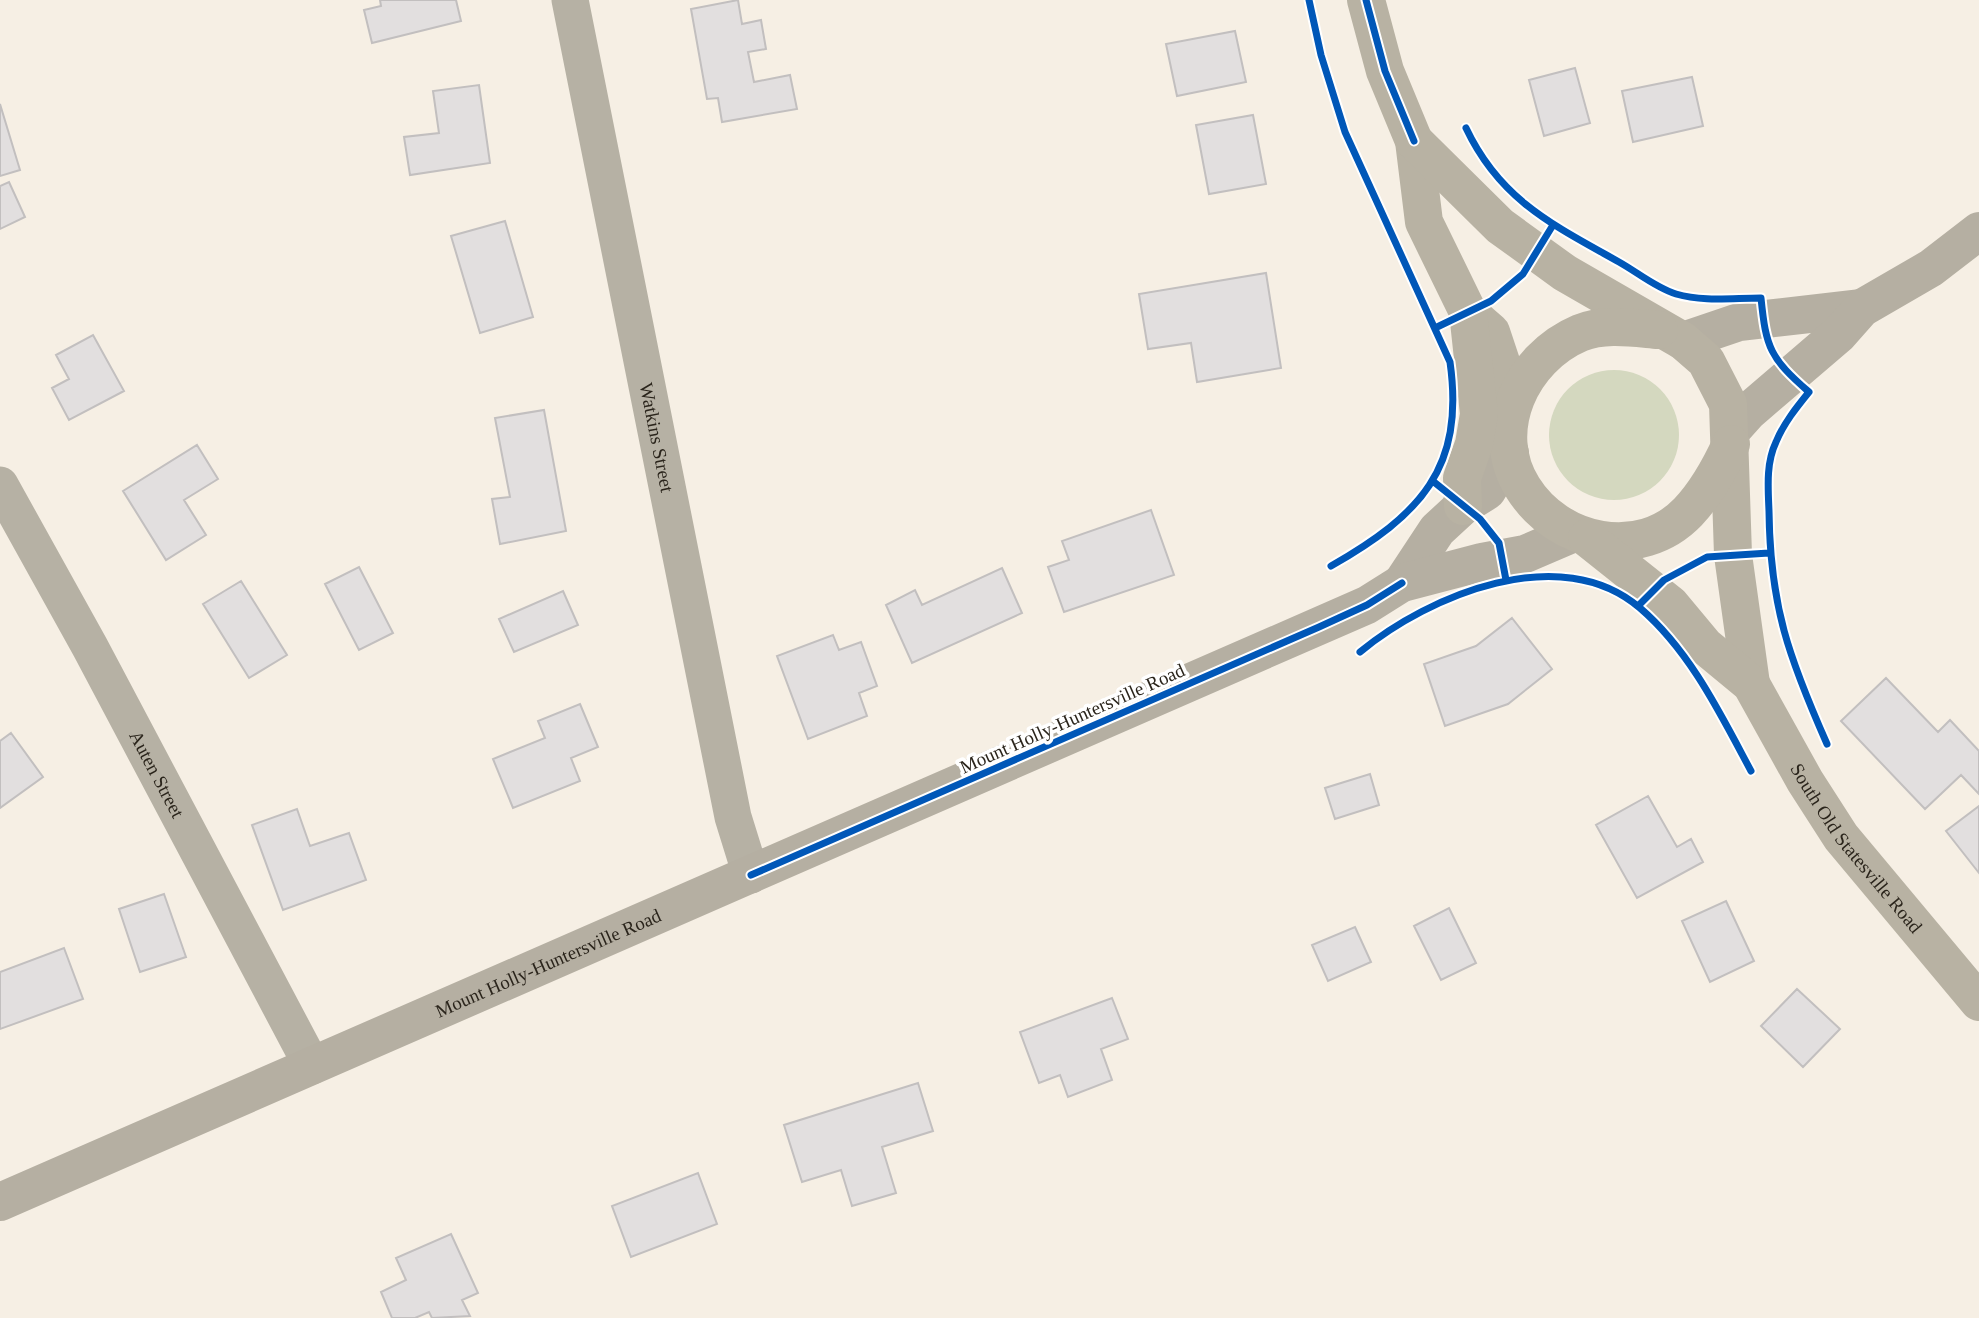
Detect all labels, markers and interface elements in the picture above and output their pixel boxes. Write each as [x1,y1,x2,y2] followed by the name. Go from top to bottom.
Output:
[636,381,678,495] street label: Watkins Street
[957,659,1188,778] street label: Mount Holly-Huntersville Road
[125,727,189,822] street label: Auten Street
[1786,760,1927,937] street label: South Old Statesville Road
[432,904,665,1022] street label: Mount Holly-Huntersville Road

